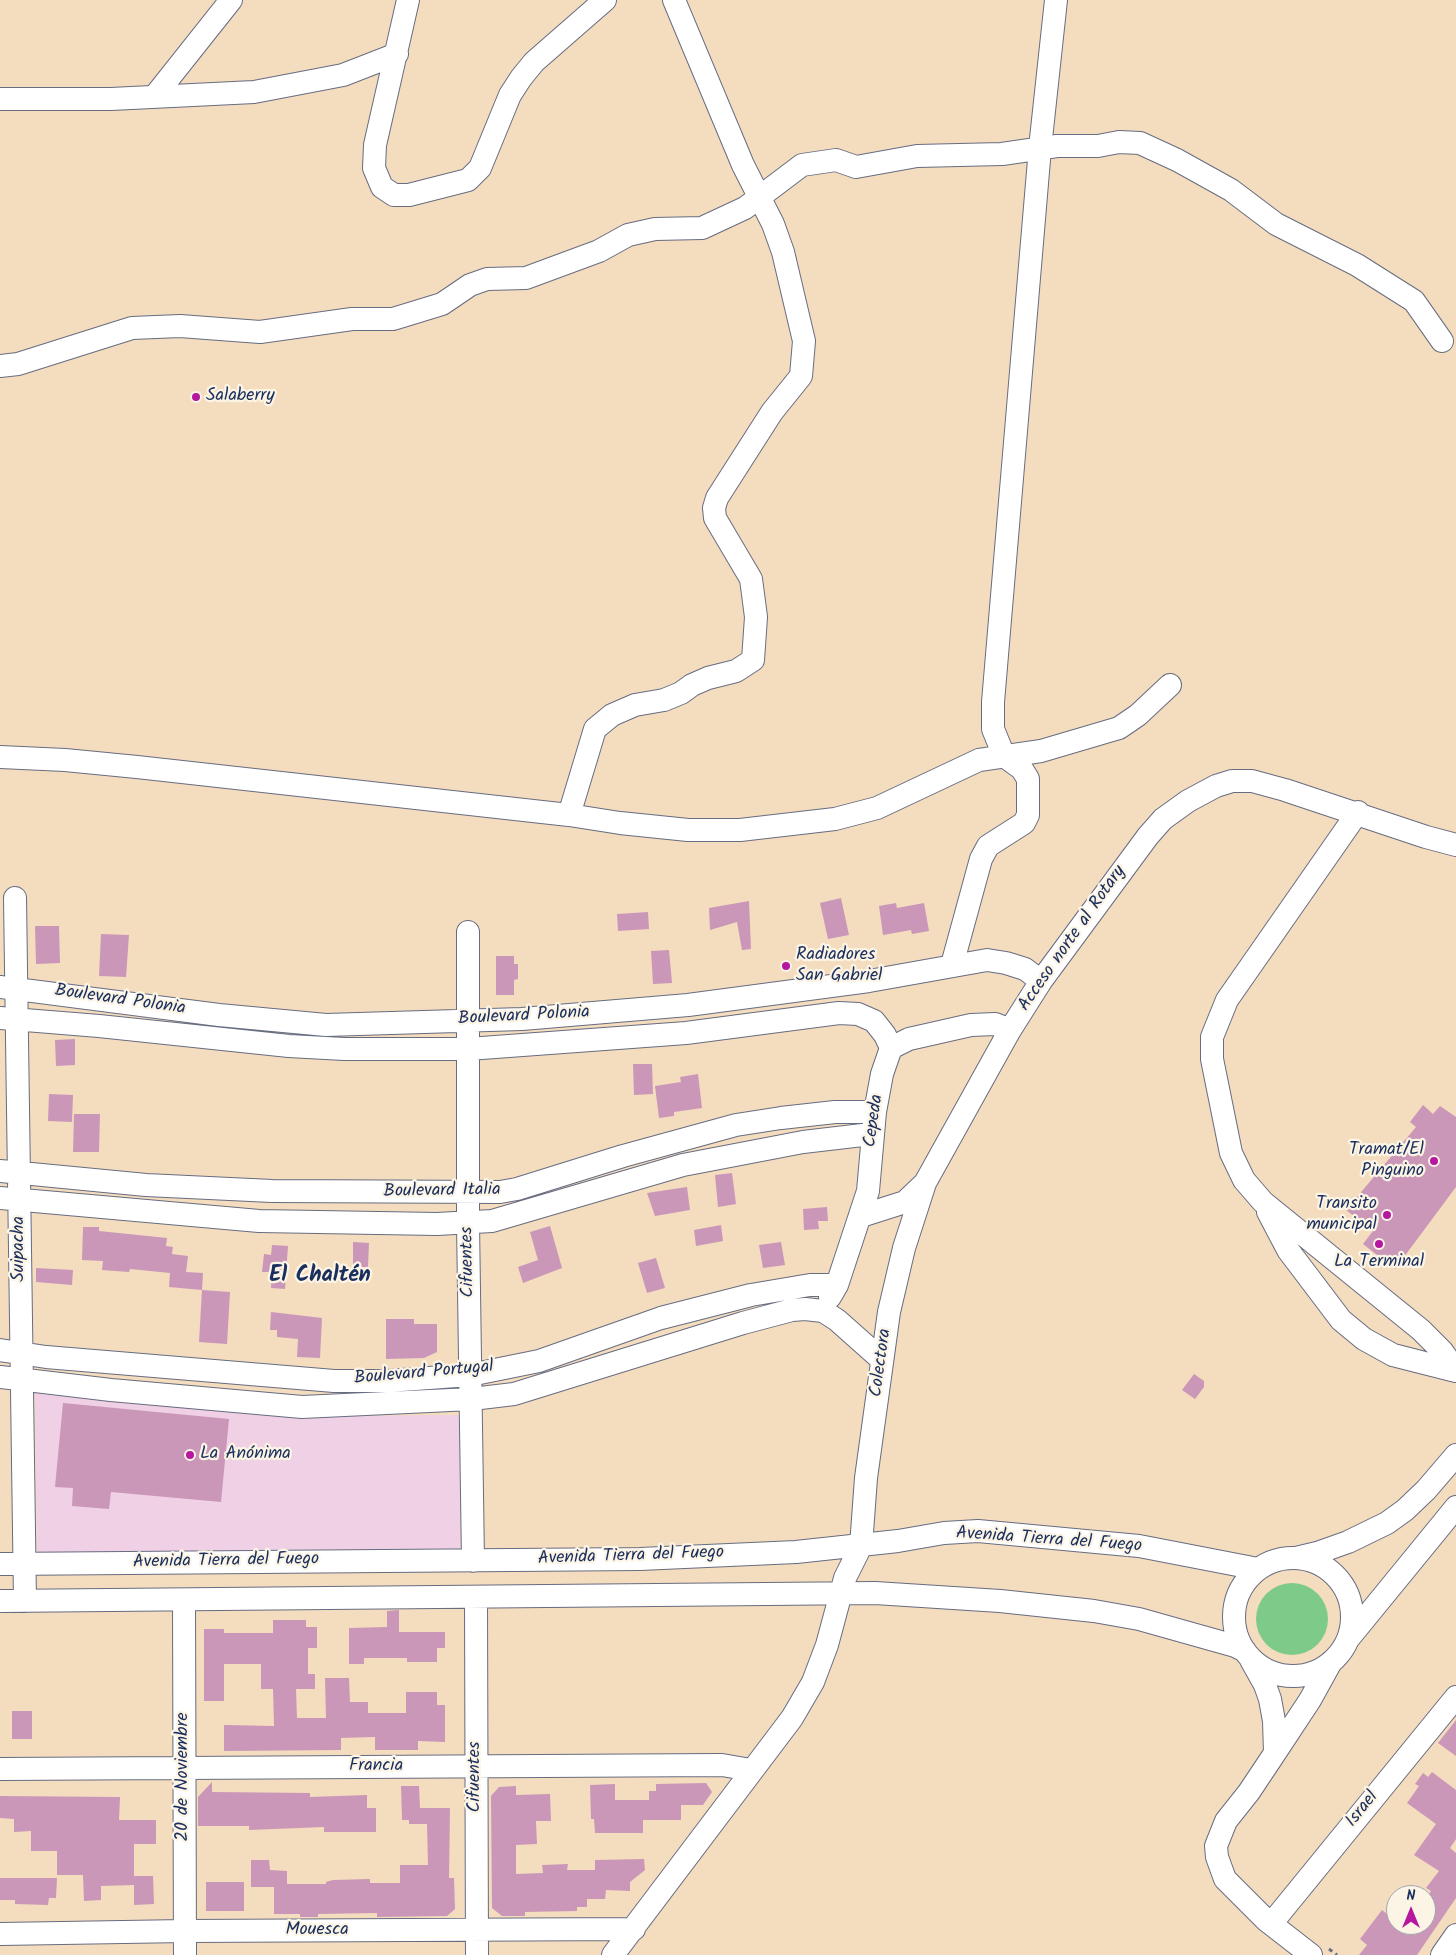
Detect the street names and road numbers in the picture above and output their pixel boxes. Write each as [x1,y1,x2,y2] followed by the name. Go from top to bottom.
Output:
[1015,862,1131,1016] street label: Acceso norte al Rotary
[53,981,187,1021] street label: Boulevard Polonia
[458,1003,590,1031] street label: Boulevard Polonia
[861,1093,889,1149] street label: Cepeda
[383,1180,501,1204] street label: Boulevard Italia
[9,1216,31,1282] street label: Suipacha
[458,1226,480,1298] street label: Cifuentes
[867,1327,897,1399] street label: Colectora
[353,1357,495,1391] street label: Boulevard Portugal
[955,1524,1143,1558] street label: Avenida Tierra del Fuego
[538,1543,724,1571] street label: Avenida Tierra del Fuego
[133,1550,319,1574] street label: Avenida Tierra del Fuego
[173,1712,195,1842] street label: 20 de Noviembre
[465,1742,487,1812] street label: Cifuentes
[349,1756,403,1778] street label: Francia
[1342,1788,1384,1832] street label: Israel
[285,1920,349,1942] street label: Mouesca

